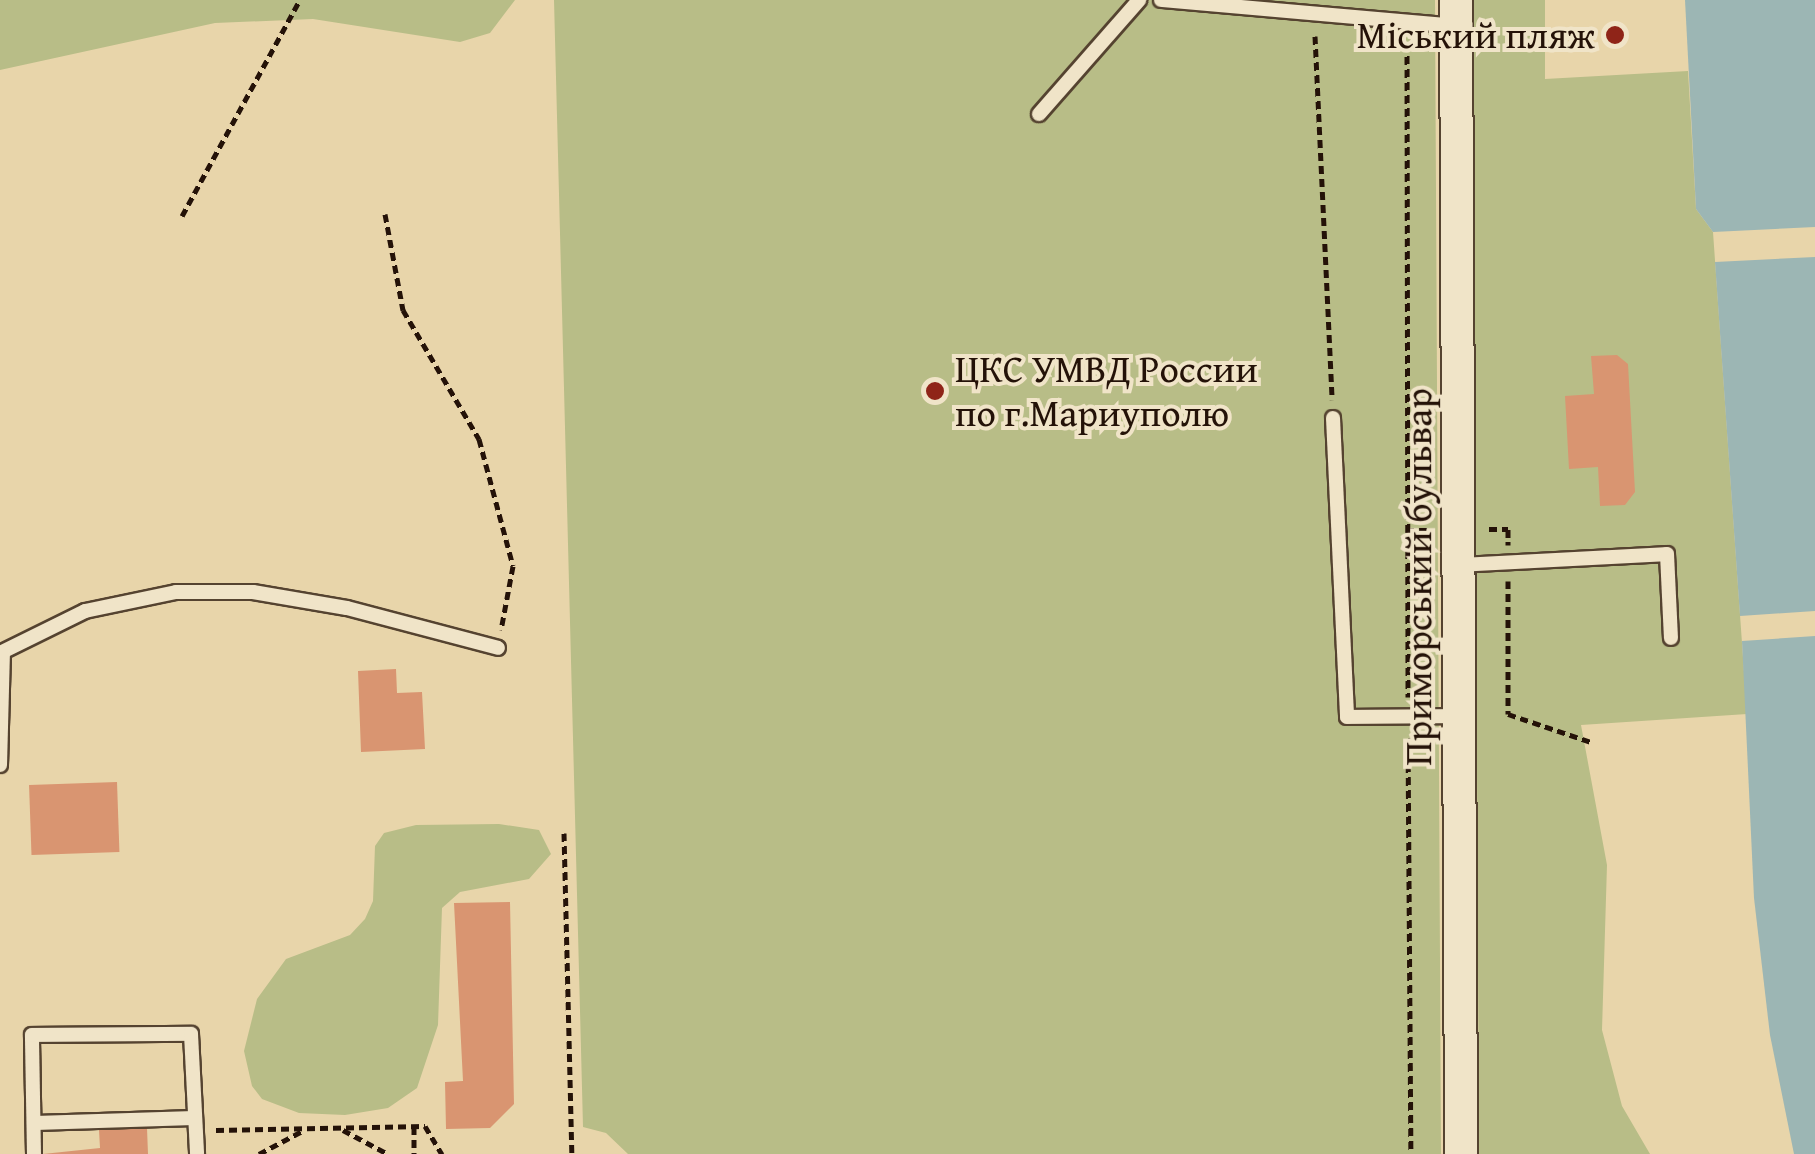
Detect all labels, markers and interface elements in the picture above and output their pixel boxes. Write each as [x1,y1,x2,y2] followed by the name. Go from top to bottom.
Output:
[1357,12,1595,58] place label: Міський пляж
[1604,24,1626,46] marker: Міський пляж
[955,346,1258,436] place label: ЦКС УМВД России по г.Мариуполю
[924,380,946,402] marker: ЦКС УМВД России по г.Мариуполю
[1395,388,1441,766] street label: Приморський бульвар

